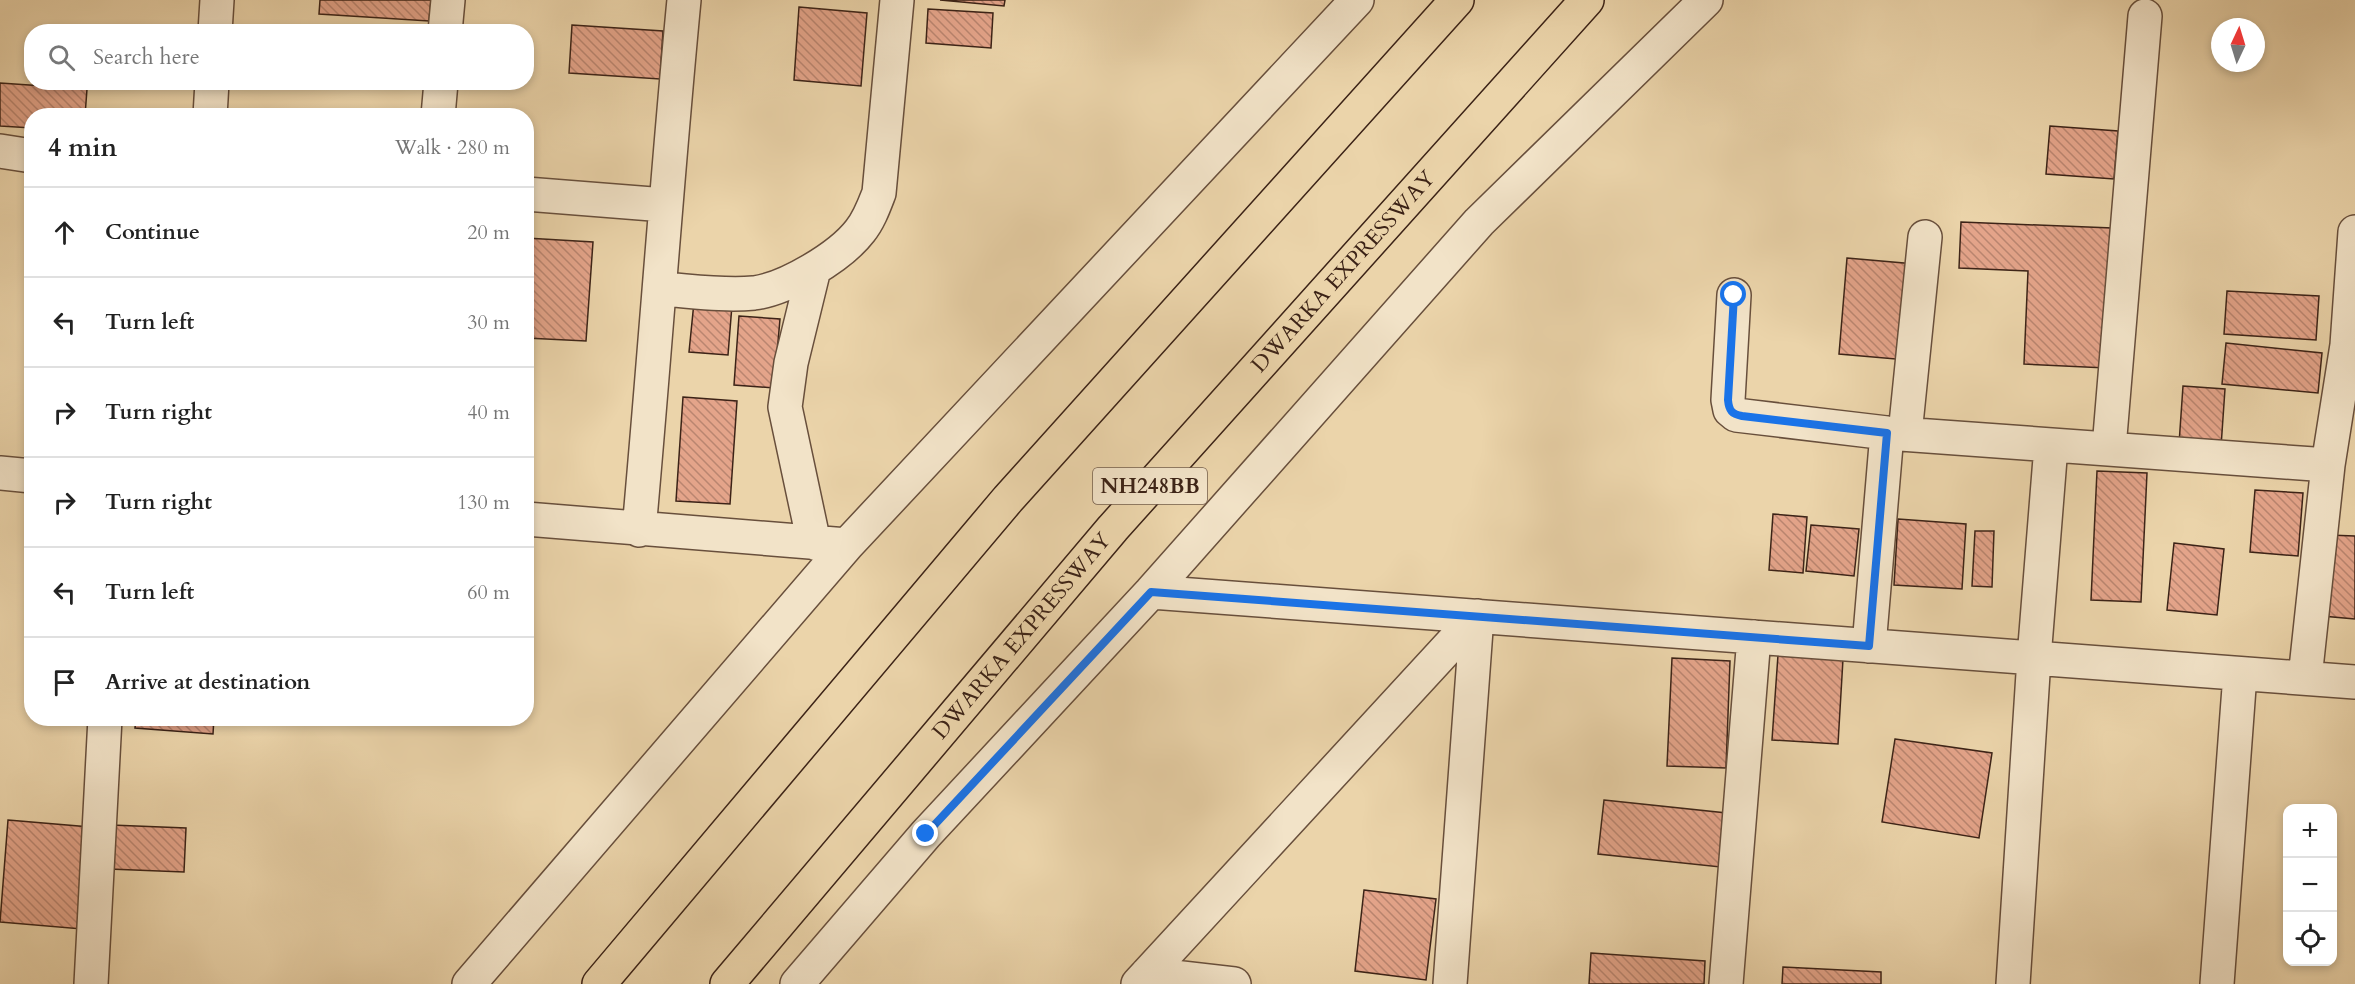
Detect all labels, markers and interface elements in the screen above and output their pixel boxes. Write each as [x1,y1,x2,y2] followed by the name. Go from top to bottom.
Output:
[2211,18,2265,72] north arrow
[24,24,534,90] search box
[45,41,78,74] icon: search
[93,42,200,72] text: Search here
[48,130,117,165] text: 4 min
[395,134,510,161] text: Walk · 280 m
[1244,164,1442,379] street label: DWARKA EXPRESSWAY
[48,216,81,249] icon: ahead
[105,217,200,247] text: Continue
[467,219,510,246] text: 20 m
[1720,281,1746,307] route start
[48,306,81,339] icon: left
[105,307,194,337] text: Turn left
[467,309,510,336] text: 30 m
[48,396,81,429] icon: right
[105,397,212,427] text: Turn right
[467,399,510,426] text: 40 m
[1093,468,1207,504] road number: NH248BB
[48,486,81,519] icon: right
[105,487,212,517] text: Turn right
[457,489,510,516] text: 130 m
[925,526,1118,746] street label: DWARKA EXPRESSWAY
[48,576,81,609] icon: left
[105,577,194,607] text: Turn left
[467,579,510,606] text: 60 m
[48,666,81,699] icon: arrive
[105,667,310,697] text: Arrive at destination
[2283,804,2337,966] map controls
[2283,804,2337,858] button: +
[912,820,938,846] route end
[2283,858,2337,912] button: −
[2283,912,2337,966] button: locate

